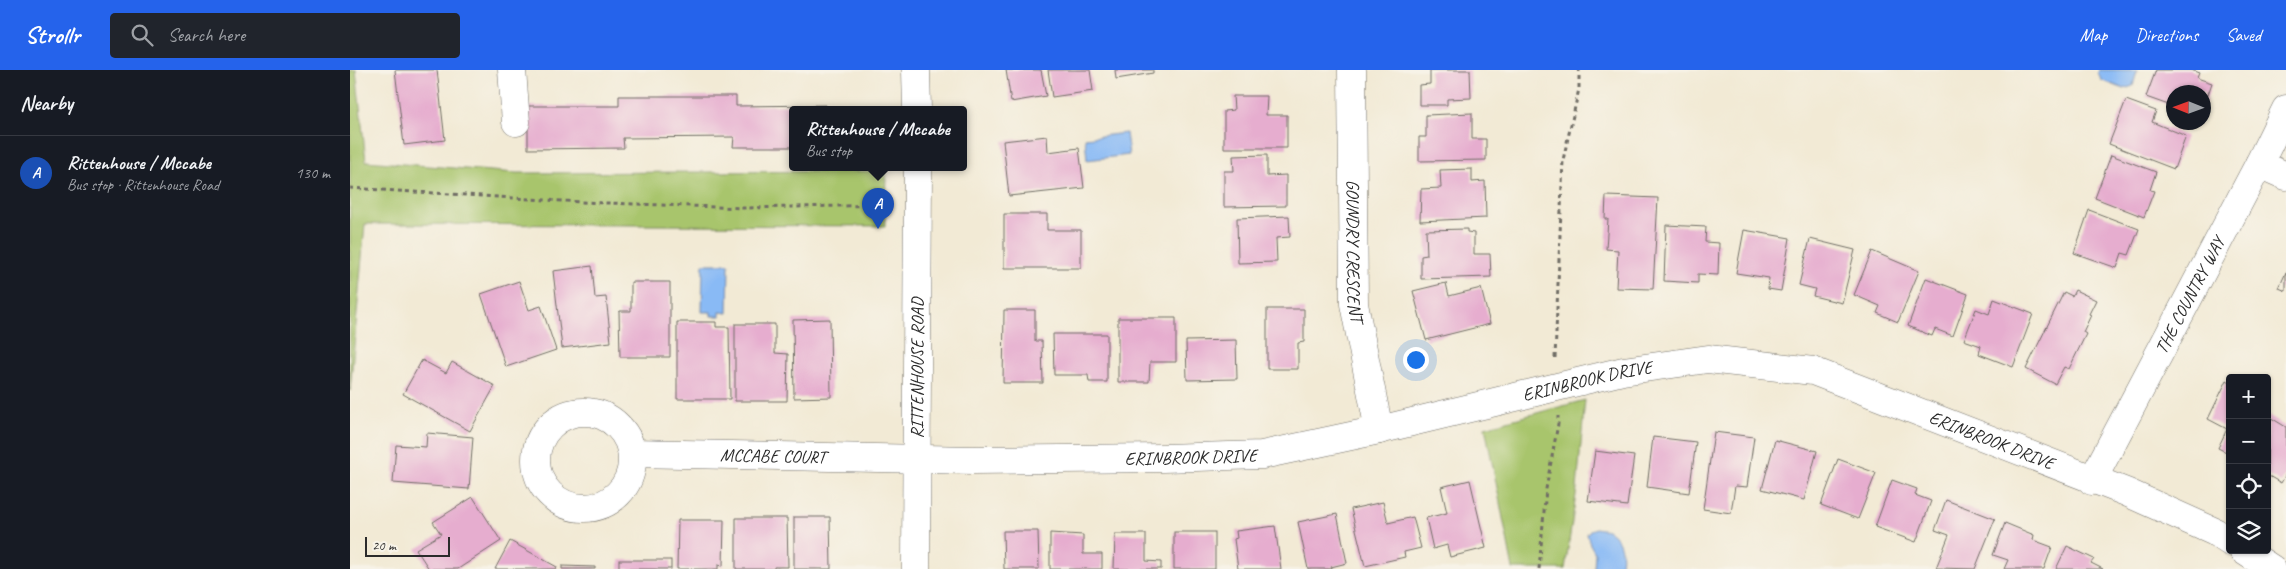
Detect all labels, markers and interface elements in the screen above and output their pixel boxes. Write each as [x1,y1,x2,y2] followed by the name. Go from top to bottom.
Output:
[110,13,460,58] search box
[25,20,80,50] text: Strollr
[128,21,156,49] icon: search
[168,23,245,47] text: Search here
[2080,24,2107,46] text: Map
[2135,24,2198,46] text: Directions
[2226,24,2261,46] text: Saved
[2166,85,2211,130] north arrow
[20,90,73,116] text: Nearby
[789,106,967,171] popup
[806,117,950,141] text: Rittenhouse / Mccabe
[806,141,852,161] text: Bus stop
[67,151,211,175] text: Rittenhouse / Mccabe
[32,163,40,183] text: A
[296,163,330,183] text: 130 m
[67,175,219,195] text: Bus stop · Rittenhouse Road
[1342,180,1369,329] street label: GOUNDRY CRESCENT
[862,188,894,229] pin: A
[2150,230,2231,357] street label: THE COUNTRY WAY
[906,296,928,438] street label: RITTENHOUSE ROAD
[1403,347,1429,373] your location
[1520,356,1656,406] street label: ERINBROOK DRIVE
[2226,374,2271,554] map controls
[2226,374,2271,419] button: +
[1926,406,2059,475] street label: ERINBROOK DRIVE
[2226,419,2271,464] button: −
[720,444,830,468] street label: MCCABE COURT
[1125,444,1259,469] street label: ERINBROOK DRIVE
[2226,464,2271,509] button: locate
[2226,509,2271,554] button: layers
[365,534,450,557] scale bar
[372,537,396,554] text: 20 m

